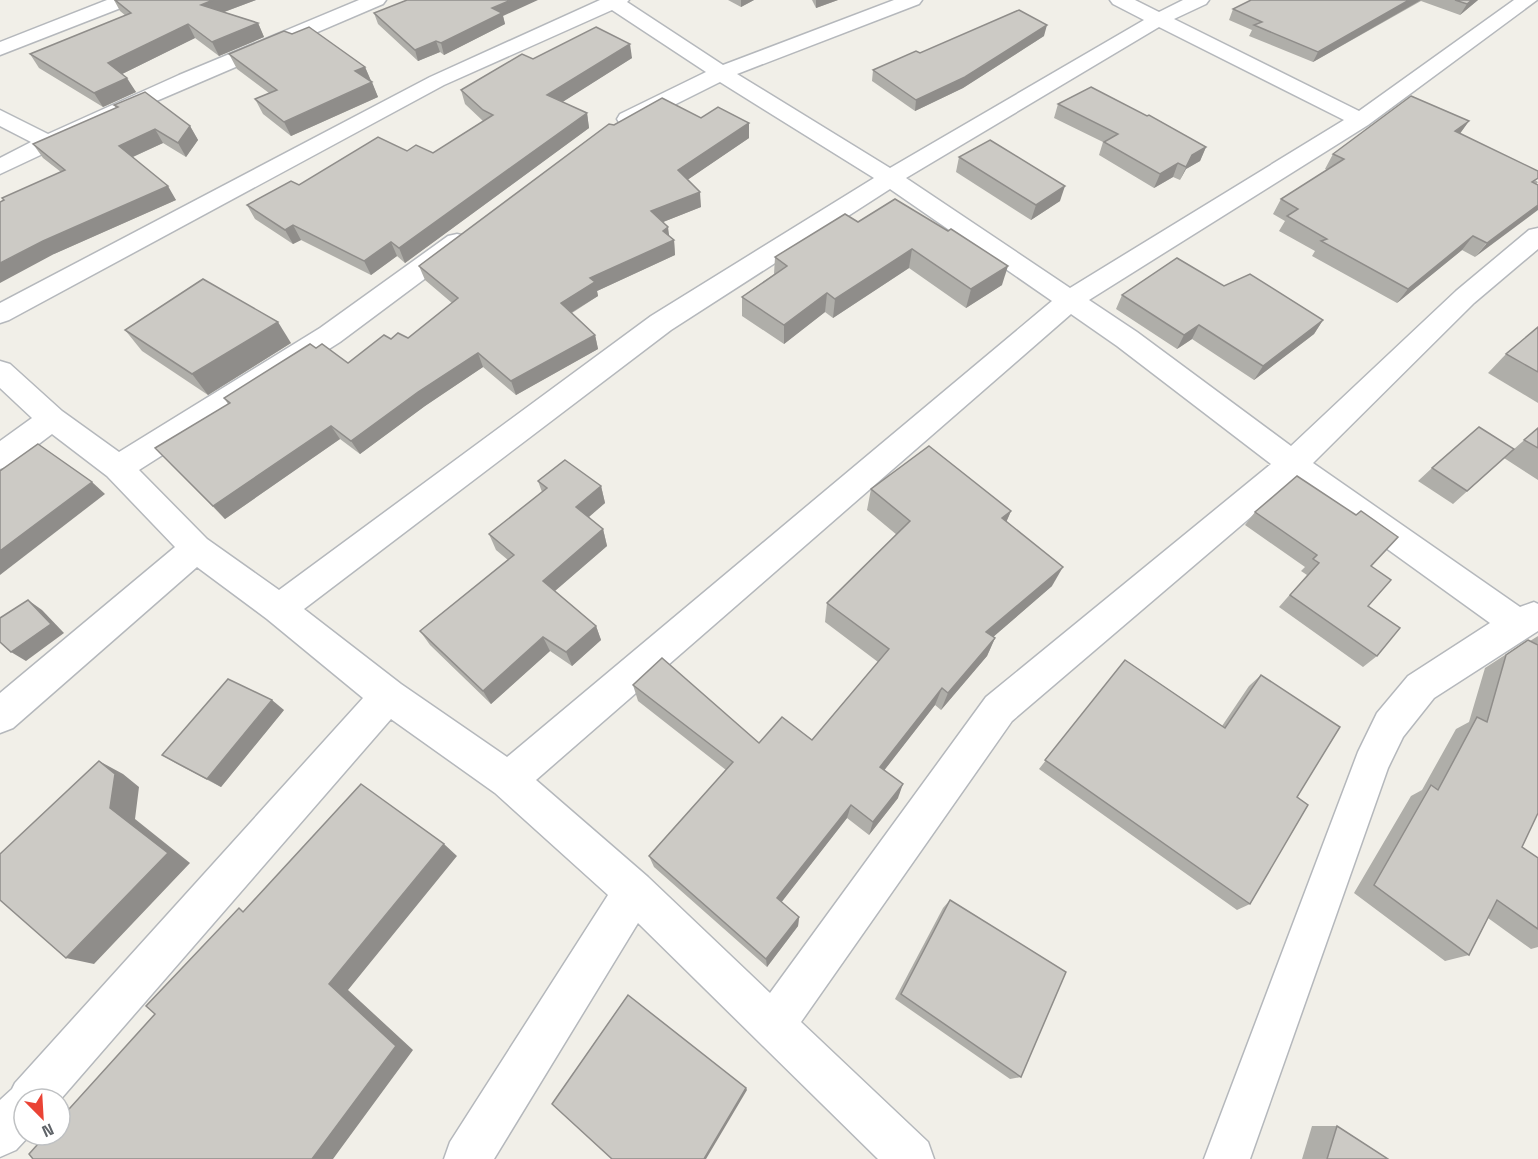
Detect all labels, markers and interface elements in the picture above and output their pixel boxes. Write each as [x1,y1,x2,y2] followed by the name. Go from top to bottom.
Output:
[12,1087,72,1147] north arrow
[39,1118,57,1142] text: N

